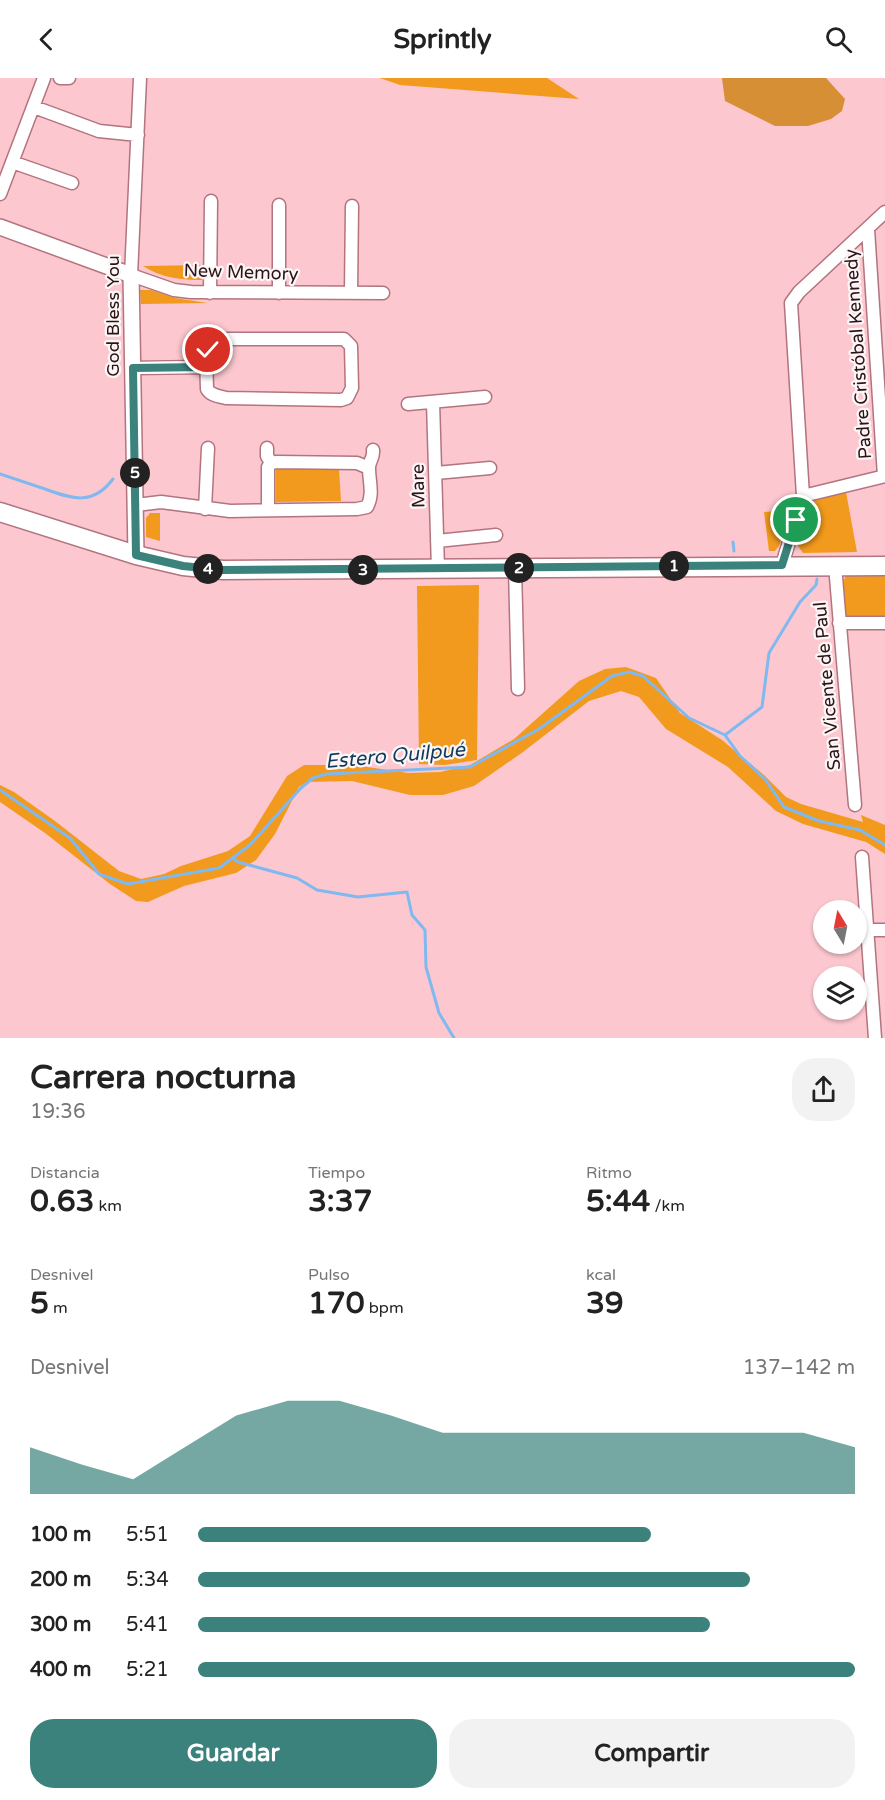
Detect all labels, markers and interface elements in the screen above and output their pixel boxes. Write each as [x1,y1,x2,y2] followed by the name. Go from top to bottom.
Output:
[30,23,63,56] icon: back
[393,23,492,56] text: Sprintly
[822,23,855,56] icon: search
[840,248,876,460] street label: Padre Cristóbal Kennedy
[102,255,124,377] street label: God Bless You
[183,259,299,285] street label: New Memory
[182,324,233,375] pin
[191,333,224,366] icon: check
[120,458,150,488] pin: 5
[130,463,140,483] text: 5
[407,464,429,508] street label: Mare
[770,494,821,545] pin
[779,503,812,536] icon: arrive
[659,551,689,581] pin: 1
[504,553,534,583] pin: 2
[193,554,223,584] pin: 4
[348,555,378,585] pin: 3
[669,556,679,576] text: 1
[514,558,524,578] text: 2
[203,559,213,579] text: 4
[358,560,368,580] text: 3
[809,601,845,771] street label: San Vicente de Paul
[324,738,467,774] water label: Estero Quilpué
[813,900,867,954] north arrow
[813,900,867,1020] map controls
[813,966,867,1020] button: layers
[30,1058,296,1097] text: Carrera nocturna
[792,1058,855,1121] button: share
[30,1100,85,1124] text: 19:36
[30,1163,100,1183] text: Distancia
[308,1163,365,1183] text: Tiempo
[586,1163,632,1183] text: Ritmo
[30,1183,94,1220] text: 0.63
[308,1183,372,1220] text: 3:37
[586,1183,650,1220] text: 5:44
[94,1196,122,1216] text: km
[650,1196,685,1216] text: /km
[30,1265,94,1285] text: Desnivel
[308,1265,350,1285] text: Pulso
[586,1265,616,1285] text: kcal
[30,1285,49,1322] text: 5
[308,1285,365,1322] text: 170
[586,1285,624,1322] text: 39
[49,1298,68,1318] text: m
[365,1298,404,1318] text: bpm
[30,1356,109,1380] text: Desnivel
[743,1356,855,1380] text: 137–142 m
[30,1523,91,1547] text: 100 m
[126,1523,169,1547] text: 5:51
[30,1568,91,1592] text: 200 m
[126,1568,169,1592] text: 5:34
[30,1613,91,1637] text: 300 m
[126,1613,169,1637] text: 5:41
[30,1658,91,1682] text: 400 m
[126,1658,169,1682] text: 5:21
[30,1719,437,1788] button: Guardar
[449,1719,855,1788] button: Compartir

